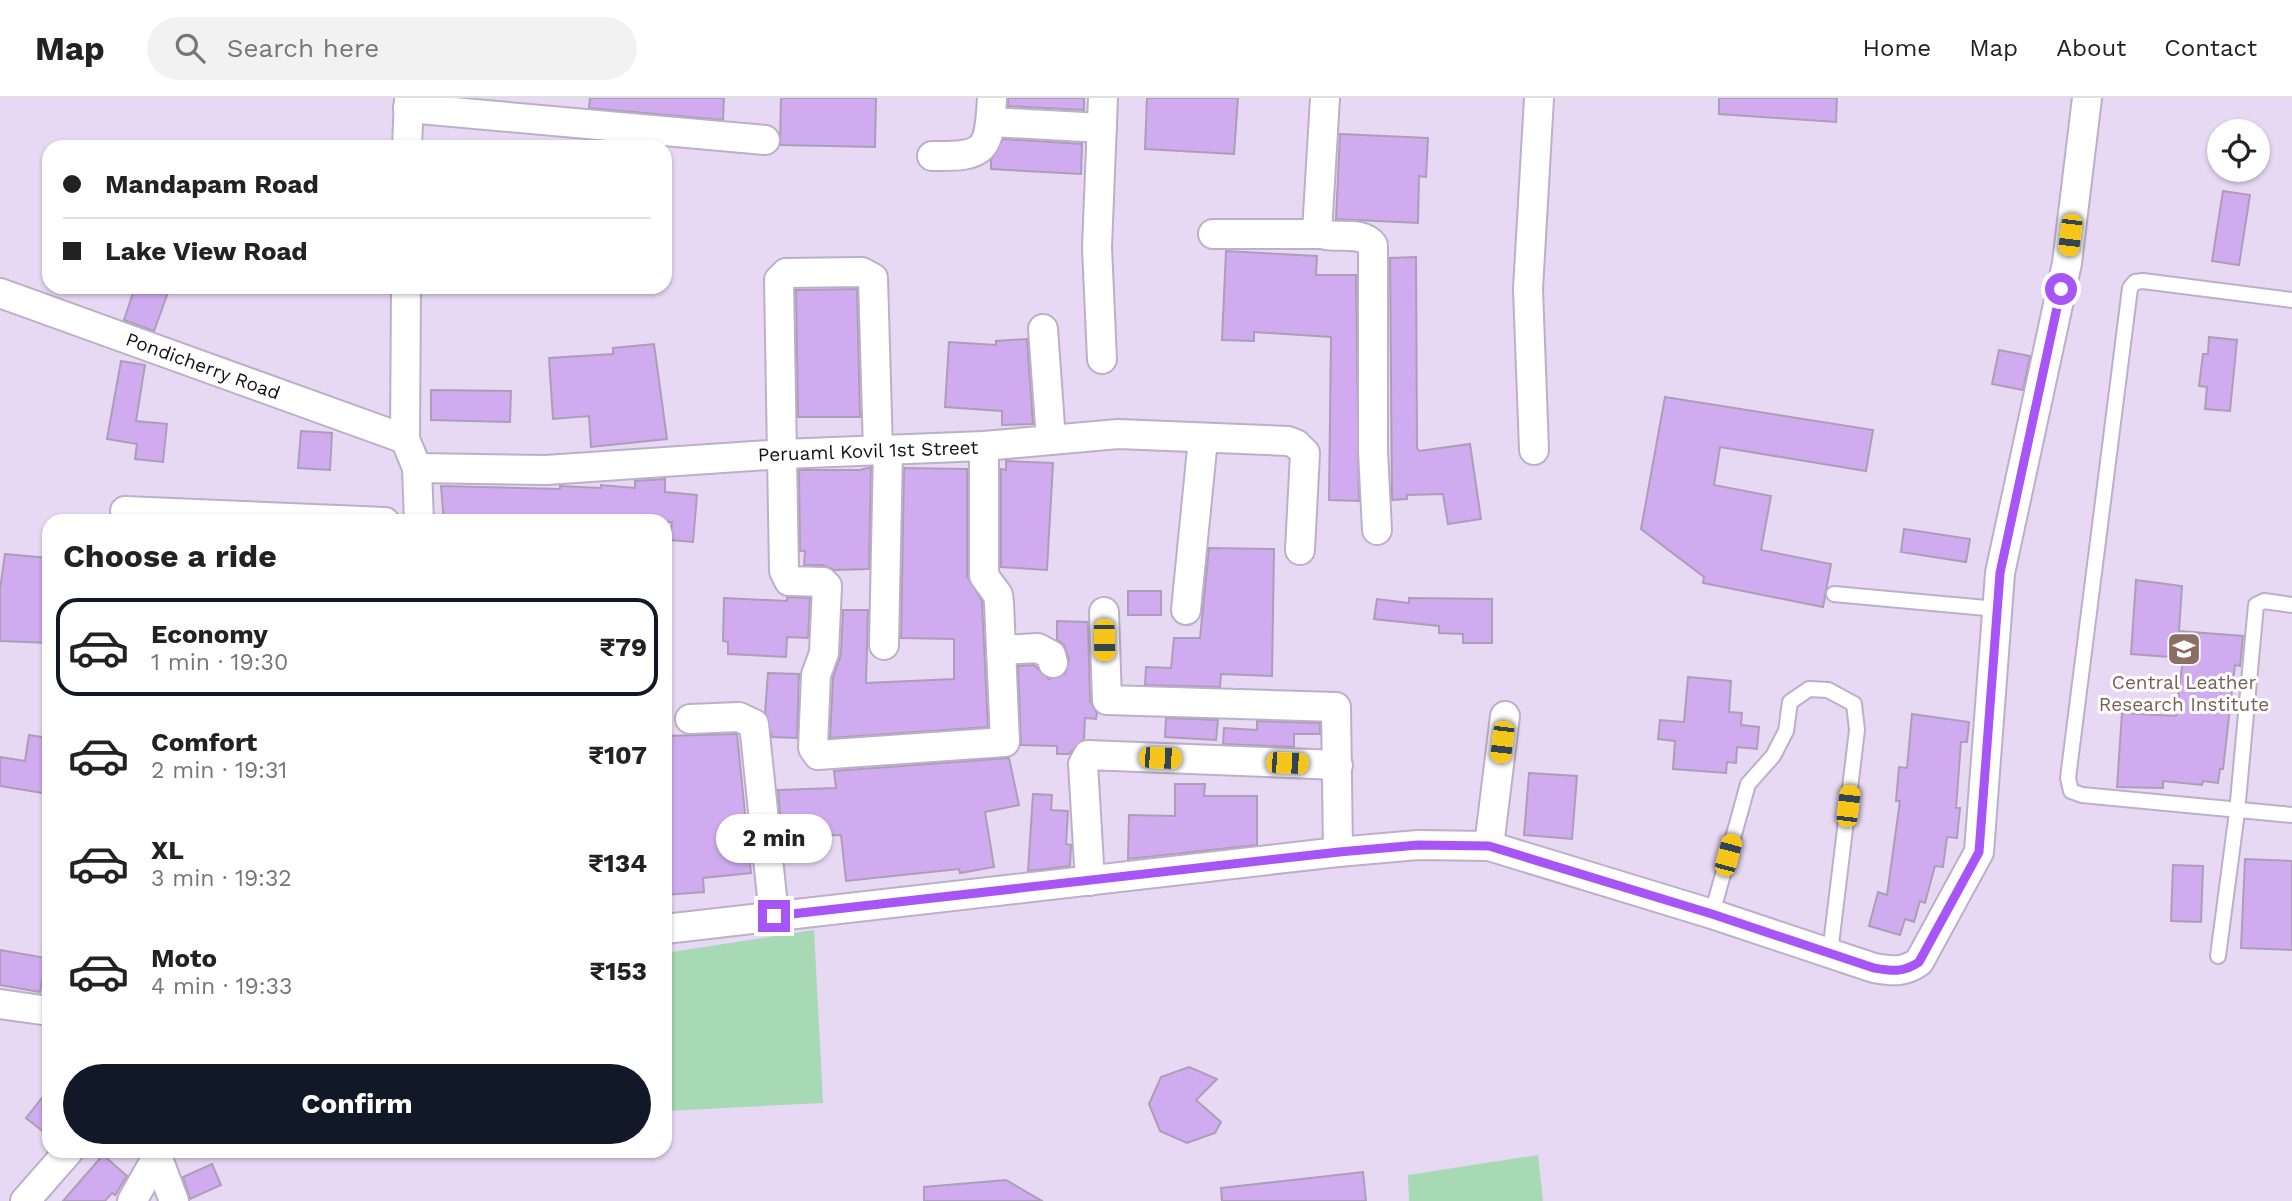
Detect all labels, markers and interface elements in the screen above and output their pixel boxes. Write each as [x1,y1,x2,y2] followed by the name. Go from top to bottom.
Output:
[147,17,637,80] search box
[35,29,105,68] text: Map
[171,29,209,67] icon: search
[227,33,379,63] text: Search here
[1863,34,1931,62] text: Home
[1969,34,2018,62] text: Map
[2056,34,2126,62] text: About
[2164,34,2257,62] text: Contact
[2207,119,2270,182] map controls
[2207,119,2270,182] button: locate
[105,169,319,199] text: Mandapam Road
[2058,213,2083,257] car
[105,236,308,266] text: Lake View Road
[2045,273,2077,305] route start
[123,327,283,405] street label: Pondicherry Road
[757,436,979,466] street label: Peruaml Kovil 1st Street
[63,537,277,575] text: Choose a ride
[67,616,130,679] icon: car
[151,619,268,649] text: Economy
[1094,619,1115,661] car
[2165,630,2203,668] school or university icon: Central Leather Research Institute
[600,632,647,662] text: ₹79
[151,649,288,676] text: 1 min · 19:30
[2099,671,2269,716] place label: Central Leather Research Institute
[1490,720,1515,764] car
[67,724,130,787] icon: car
[151,727,257,757] text: Comfort
[588,740,647,770] text: ₹107
[1139,747,1182,769] car
[1266,752,1309,774] car
[151,757,287,784] text: 2 min · 19:31
[1836,784,1861,828] car
[716,814,832,864] callout: 2 min
[743,825,805,852] text: 2 min
[67,832,130,895] icon: car
[1713,832,1744,878] car
[151,835,184,865] text: XL
[588,848,647,878] text: ₹134
[151,865,292,892] text: 3 min · 19:32
[758,900,790,932] route end
[67,940,130,1003] icon: car
[151,943,217,973] text: Moto
[590,956,647,986] text: ₹153
[151,973,292,1000] text: 4 min · 19:33
[63,1064,651,1144] button: Confirm

